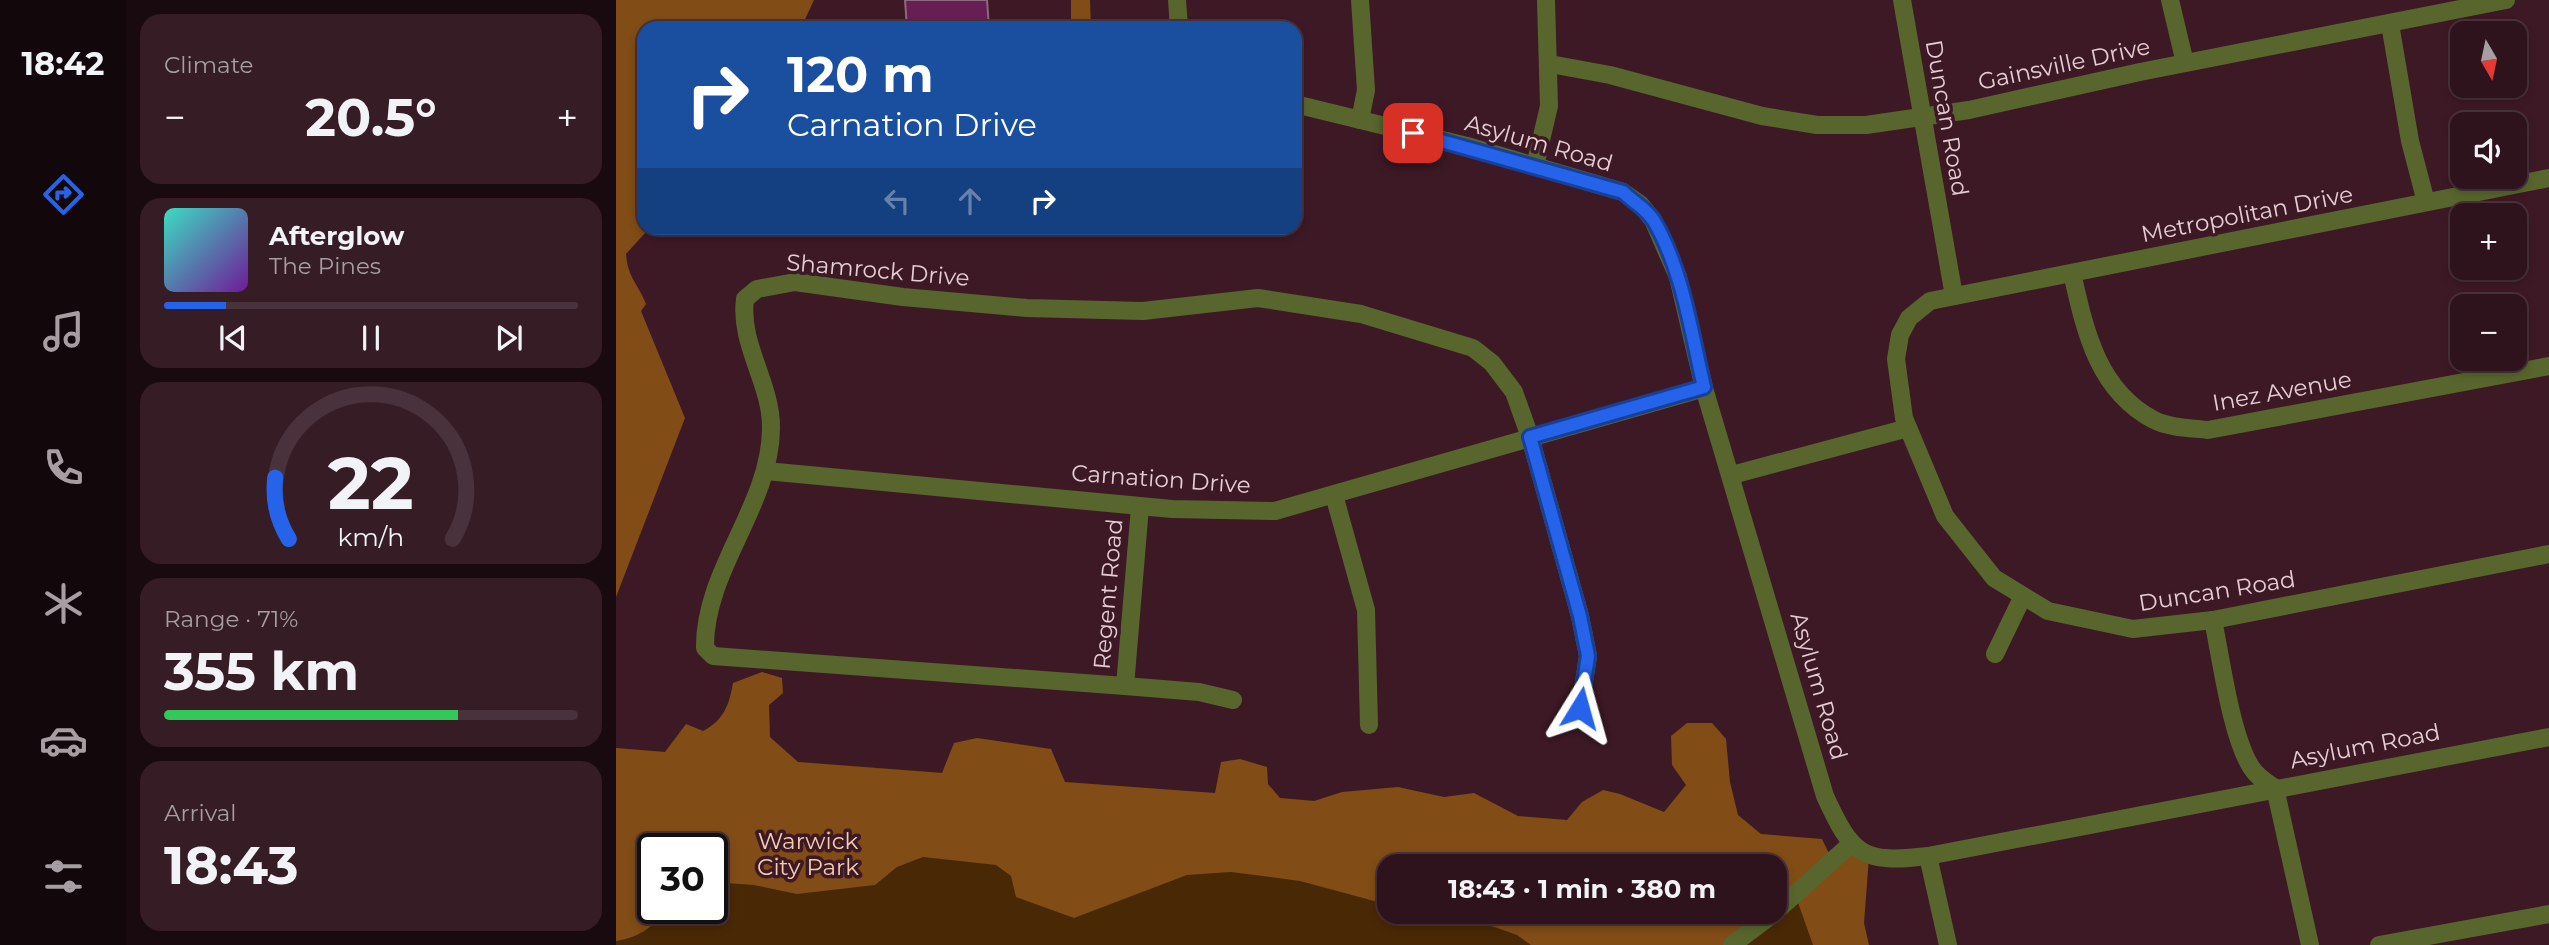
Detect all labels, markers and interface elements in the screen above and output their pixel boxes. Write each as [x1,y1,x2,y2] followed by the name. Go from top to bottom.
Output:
[2450,21,2527,98] north arrow
[2450,21,2527,371] map controls
[1975,32,2153,96] street label: Gainsville Drive
[1919,38,1975,198] street label: Duncan Road
[22,44,104,83] text: 18:42
[787,45,934,104] text: 120 m
[672,49,763,140] icon: right
[164,51,253,79] text: Climate
[305,86,437,149] text: 20.5°
[164,94,186,141] text: −
[556,94,578,141] text: +
[1383,103,1443,163] pin
[787,105,1037,144] text: Carnation Drive
[1462,109,1616,177] street label: Asylum Road
[2450,112,2527,189] button: sound
[1394,114,1432,152] icon: arrive
[39,170,88,219] icon: directions
[2139,180,2355,248] street label: Metropolitan Drive
[878,182,916,220] icon: left
[951,182,989,220] icon: ahead
[1024,182,1062,220] icon: right
[2450,203,2527,280] button: +
[269,220,404,252] text: Afterglow
[785,248,971,292] street label: Shamrock Drive
[269,252,381,280] text: The Pines
[2450,294,2527,371] button: −
[39,307,88,356] icon: music
[214,319,252,357] icon: previous
[352,319,390,357] icon: pause
[490,319,528,357] icon: next
[2210,365,2354,417] street label: Inez Avenue
[328,439,414,527] text: 22
[39,443,88,492] icon: phone
[1070,459,1252,499] street label: Carnation Drive
[1087,517,1129,671] street label: Regent Road
[338,521,404,551] text: km/h
[2137,565,2297,617] street label: Duncan Road
[39,579,88,628] icon: climate
[164,605,298,633] text: Range · 71%
[1785,609,1853,763] street label: Asylum Road
[164,640,359,703] text: 355 km
[1543,671,1617,745] position arrow
[39,716,88,765] icon: car
[2288,718,2442,774] street label: Asylum Road
[164,799,237,827] text: Arrival
[757,827,859,881] park label: Warwick City Park
[637,833,728,924] speed limit sign: 30
[164,834,299,897] text: 18:43
[39,852,88,901] icon: filters
[1448,873,1716,905] text: 18:43 · 1 min · 380 m

